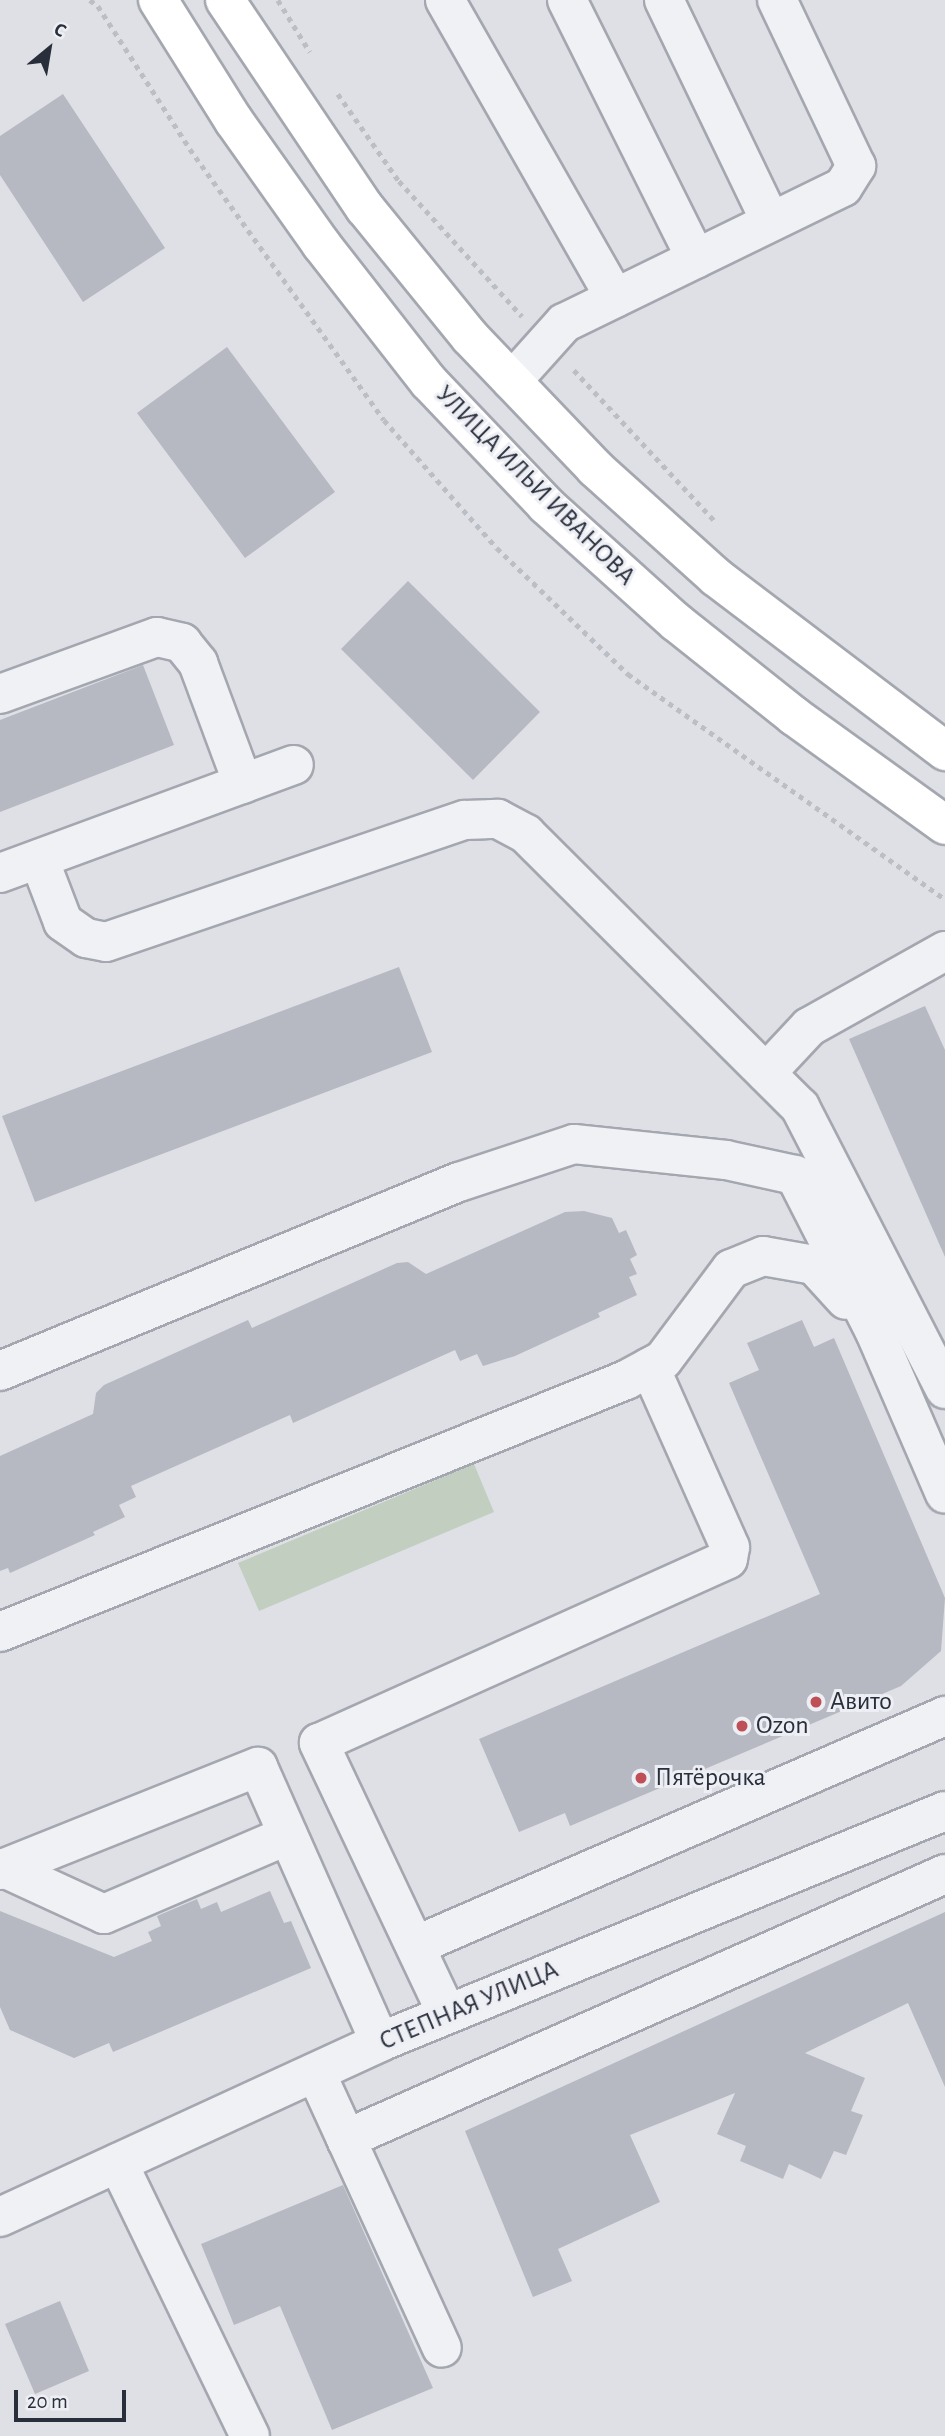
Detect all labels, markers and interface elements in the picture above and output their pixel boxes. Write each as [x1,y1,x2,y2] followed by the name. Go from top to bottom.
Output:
[14,14,84,84] north arrow
[50,20,69,41] text: С
[429,380,641,592] street label: УЛИЦА ИЛЬИ ИВАНОВА
[830,1686,892,1718] place label: Авито
[808,1694,824,1710] marker: Авито
[756,1710,809,1742] place label: Ozon
[734,1718,750,1734] marker: Ozon
[655,1762,766,1794] place label: Пятёрочка
[633,1770,649,1786] marker: Пятёрочка
[375,1954,563,2058] street label: СТЕПНАЯ УЛИЦА
[18,2376,130,2420] scale bar
[27,2391,68,2412] text: 20 m

